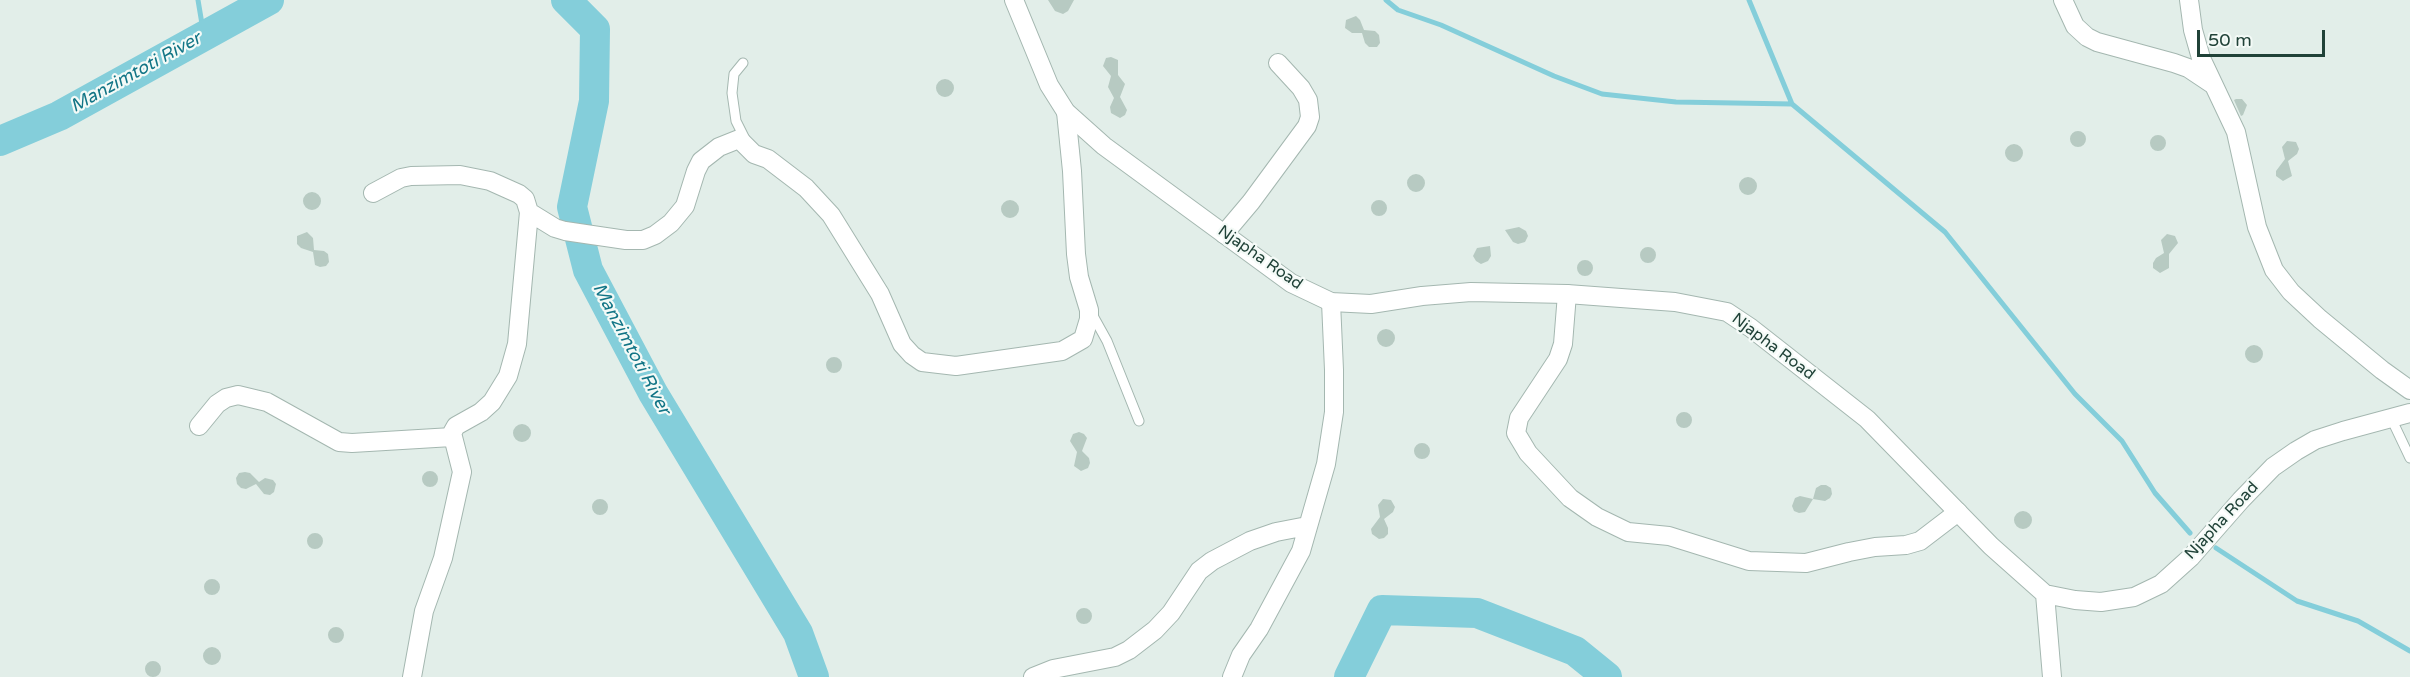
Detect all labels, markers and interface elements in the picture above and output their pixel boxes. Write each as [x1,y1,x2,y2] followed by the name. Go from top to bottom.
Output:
[2200,18,2328,56] scale bar
[67,28,205,118] water label: Manzimtoti River
[2208,29,2252,51] text: 50 m
[1214,222,1306,294] street label: Njapha Road
[587,280,675,418] water label: Manzimtoti River
[1728,310,1818,384] street label: Njapha Road
[2181,478,2263,564] street label: Njapha Road

